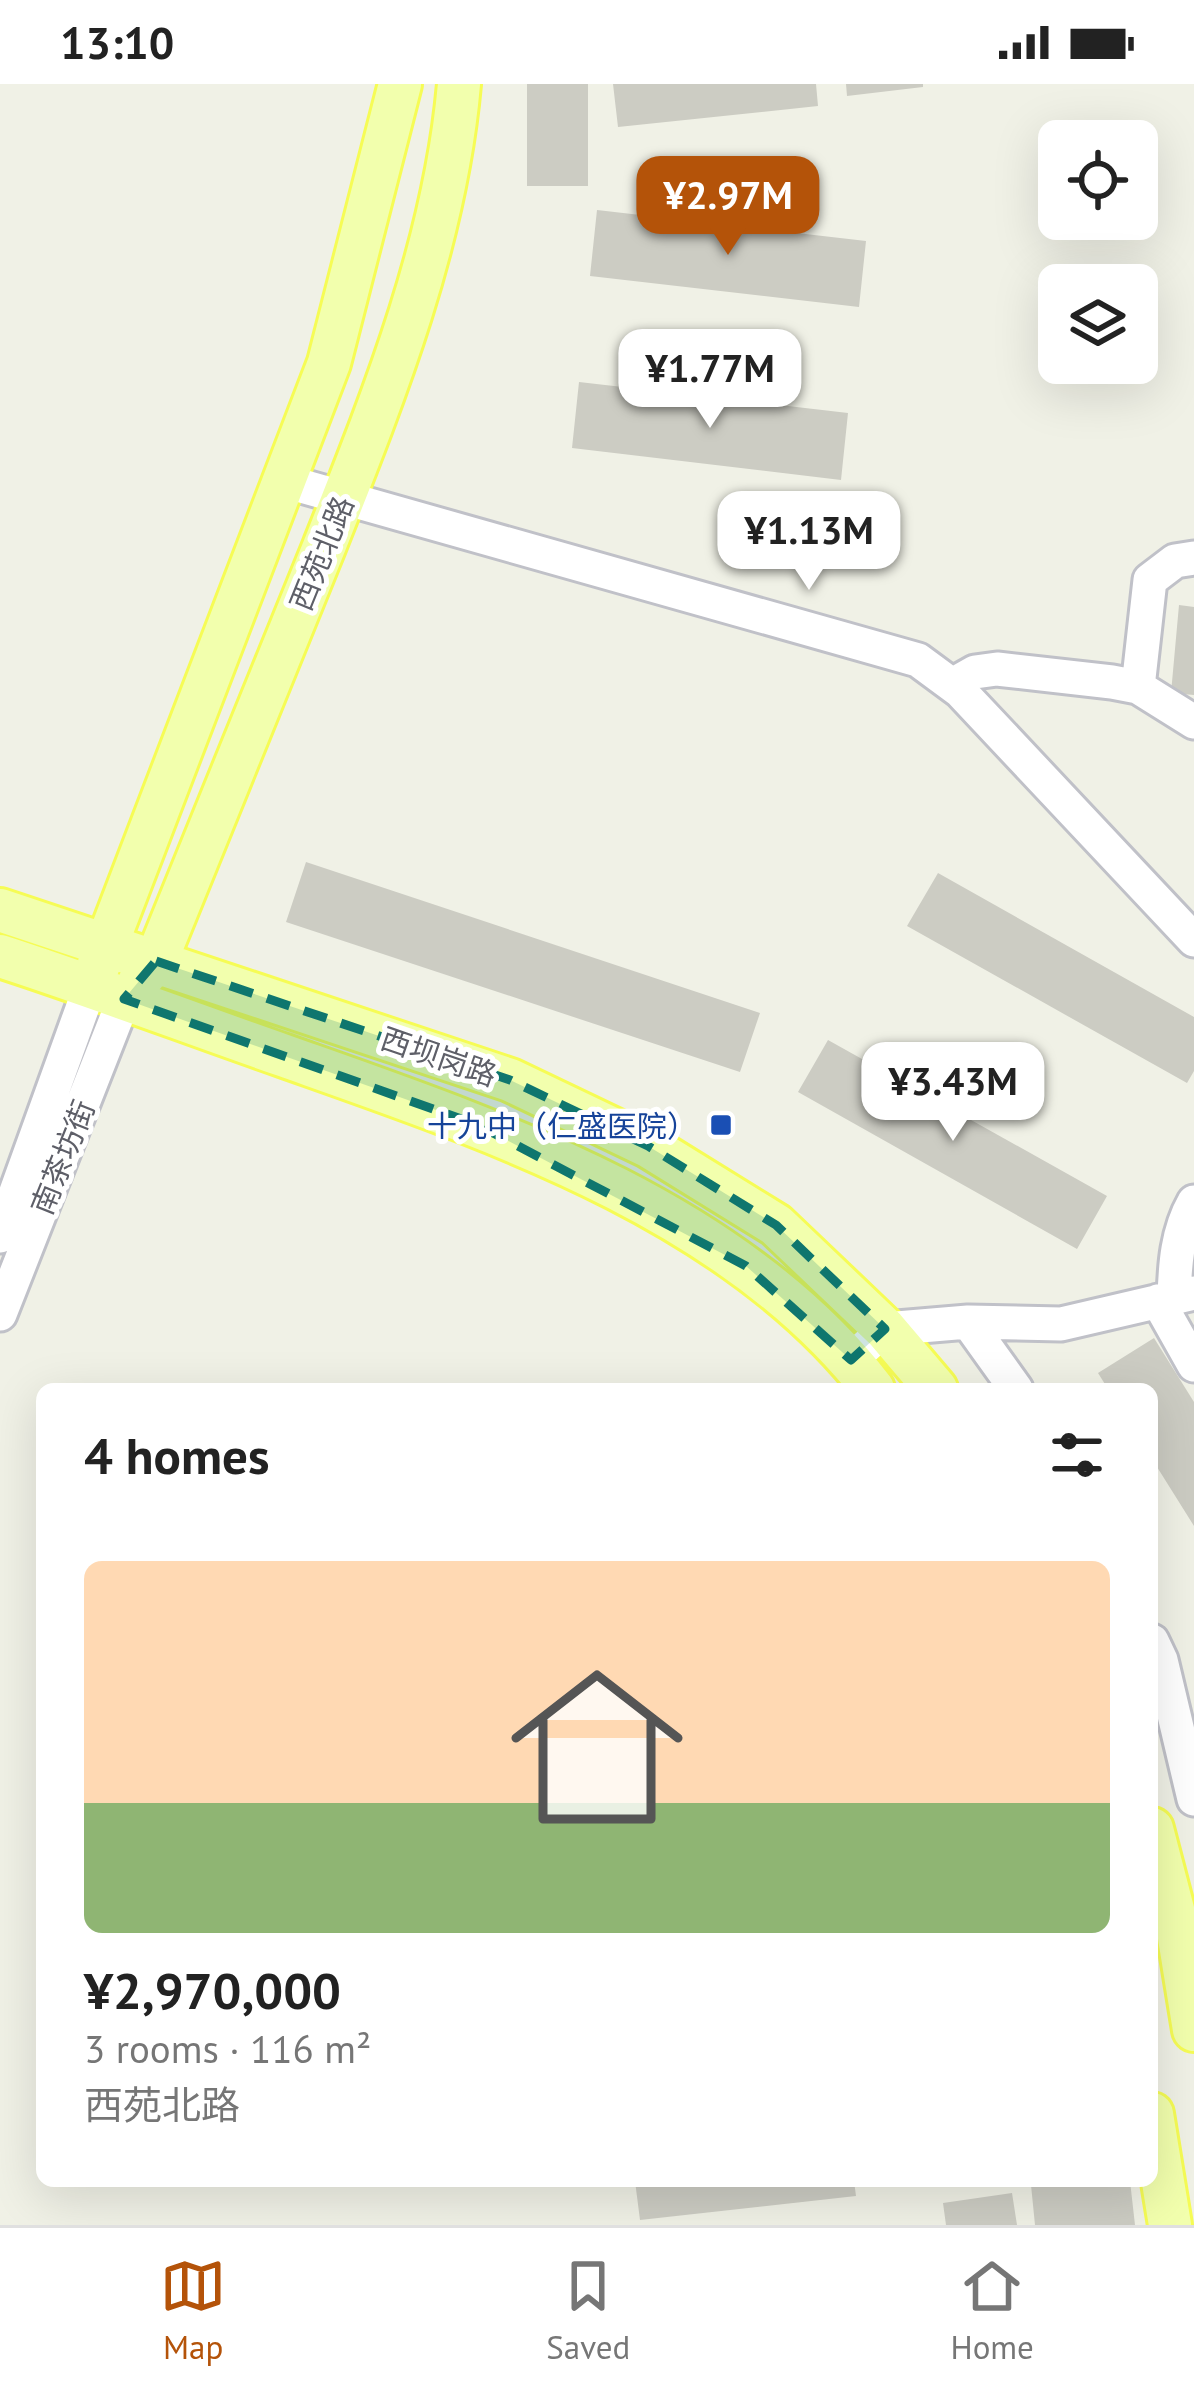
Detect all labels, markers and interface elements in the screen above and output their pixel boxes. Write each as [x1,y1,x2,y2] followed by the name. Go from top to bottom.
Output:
[60,13,174,71] text: 13:10
[1038,120,1158,384] map controls
[1038,120,1158,240] button: locate
[630,156,826,258] pin: ¥2.97M
[663,169,793,220] text: ¥2.97M
[1038,264,1158,384] button: layers
[612,329,808,431] pin: ¥1.77M
[645,342,775,393] text: ¥1.77M
[280,490,362,616] street label: 西苑北路
[711,491,907,593] pin: ¥1.13M
[744,504,874,555] text: ¥1.13M
[376,1018,502,1094] street label: 西坝岗路
[855,1042,1051,1144] pin: ¥3.43M
[888,1055,1018,1106] text: ¥3.43M
[21,1094,103,1220] street label: 南茶坊街
[427,1106,697,1145] place label: 十九中（仁盛医院）
[708,1112,734,1138] marker: 十九中（仁盛医院）
[84,1422,270,1488] text: 4 homes
[1044,1422,1110,1488] icon: filters
[489,1639,705,1855] icon: home
[84,1957,341,2023] text: ¥2,970,000
[84,2023,371,2074] text: 3 rooms · 116 m²
[84,2079,240,2130] text: 西苑北路
[160,2253,226,2368] tab: Map
[546,2253,630,2368] tab: Saved
[950,2253,1034,2368] tab: Home

